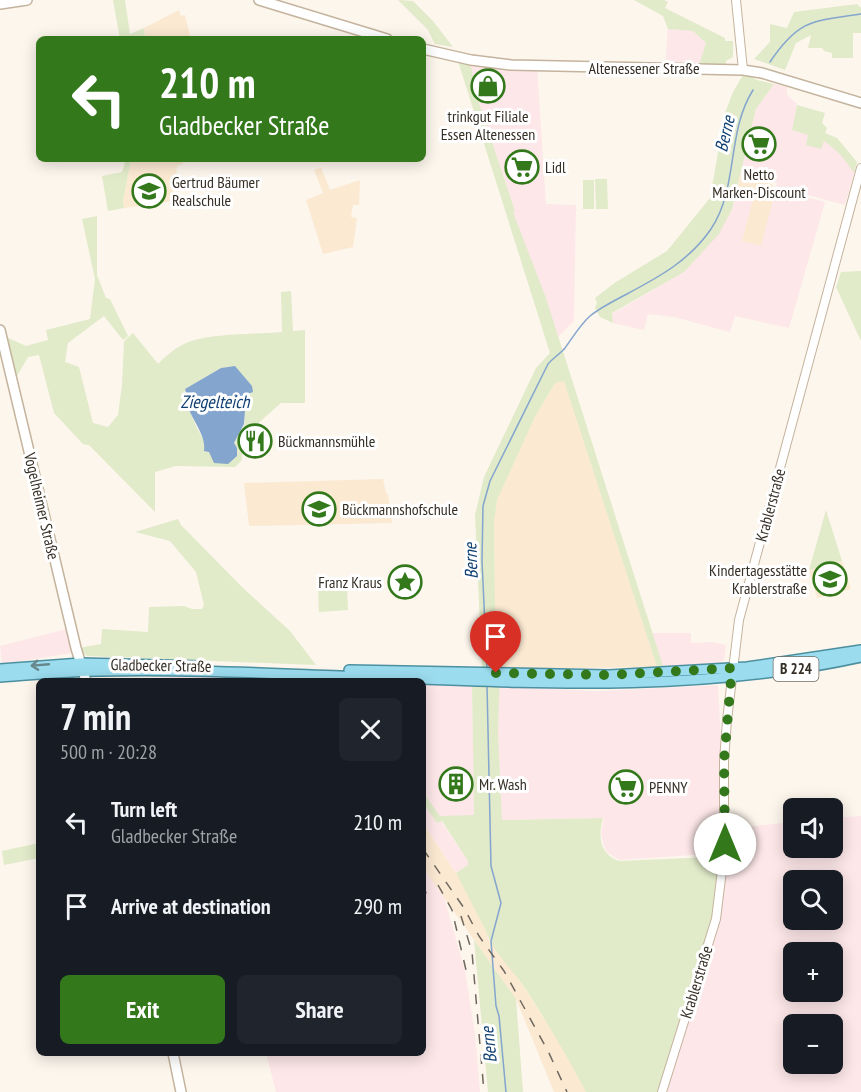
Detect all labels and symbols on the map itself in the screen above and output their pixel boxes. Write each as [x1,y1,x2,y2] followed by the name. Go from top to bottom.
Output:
[588,58,700,78] street label: Altenessener Straße
[470,68,506,104] shop icon: trinkgut Filiale Essen Altenessen
[441,106,535,144] place label: trinkgut Filiale Essen Altenessen
[709,112,740,154] water label: Berne
[741,126,777,162] supermarket icon: Netto Marken-Discount
[504,149,540,185] supermarket icon: Lidl
[545,157,566,177] place label: Lidl
[712,164,806,202] place label: Netto Marken-Discount
[172,172,260,210] place label: Gertrud Bäumer Realschule
[131,173,167,209] school or university icon: Gertrud Bäumer Realschule
[181,390,251,413] water label: Ziegelteich
[237,423,273,459] restaurant icon: Bückmannsmühle
[278,431,375,451] place label: Bückmannsmühle
[20,450,64,561] street label: Vogelheimer Straße
[751,466,789,544] street label: Krablerstraße
[301,491,337,527] school or university icon: Bückmannshofschule
[342,499,458,519] place label: Bückmannshofschule
[458,541,483,580] water label: Berne
[709,560,807,598] place label: Kindertagesstätte Krablerstraße
[812,561,848,597] school or university icon: Kindertagesstätte Krablerstraße
[387,564,423,600] place icon: Franz Kraus
[318,572,382,592] place label: Franz Kraus
[470,611,521,673] pin
[110,654,212,676] street label: Gladbecker Straße
[774,657,818,681] road number: B 224
[31,660,51,671] one-way arrow
[438,766,474,802] building icon: Mr. Wash
[608,769,644,805] supermarket icon: PENNY
[479,774,527,794] place label: Mr. Wash
[649,777,688,797] place label: PENNY
[693,812,757,876] position arrow
[675,943,717,1021] street label: Krablerstraße
[475,1024,502,1064] water label: Berne

